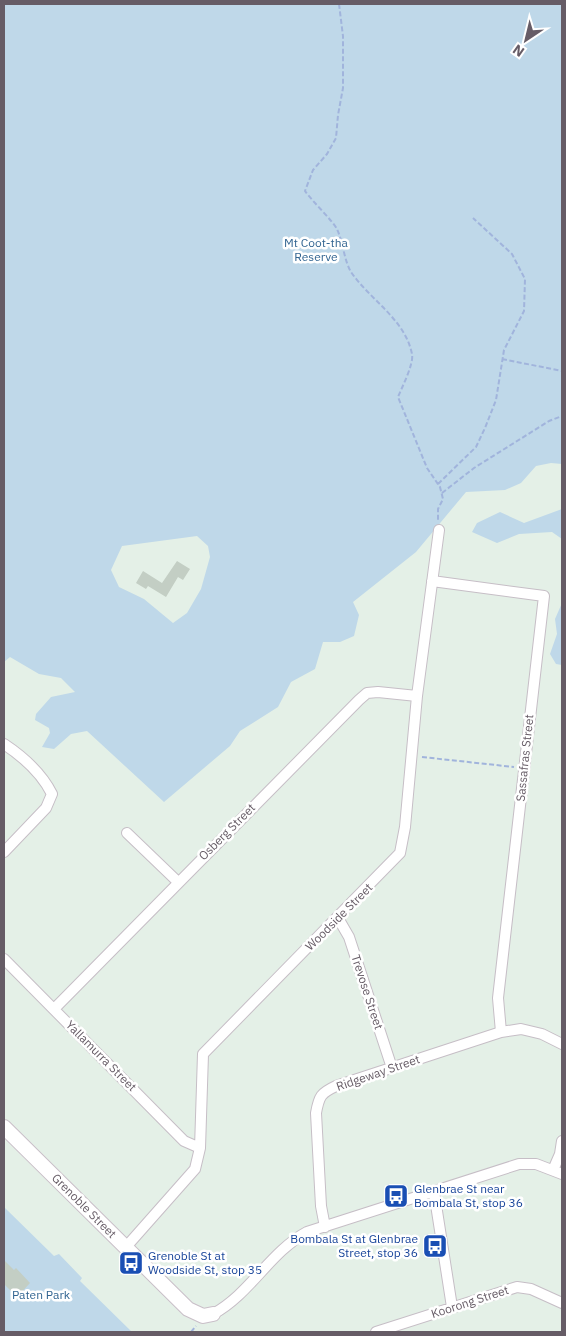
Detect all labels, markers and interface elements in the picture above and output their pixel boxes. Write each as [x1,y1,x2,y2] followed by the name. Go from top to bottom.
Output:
[501,15,551,65] north arrow
[509,40,528,61] text: N
[284,235,349,264] park label: Mt Coot-tha Reserve
[512,714,537,802] street label: Sassafras Street
[195,800,258,863] street label: Osberg Street
[302,880,375,953] street label: Woodside Street
[348,952,387,1031] street label: Trevose Street
[63,1017,140,1094] street label: Yallamurra Street
[334,1051,422,1094] street label: Ridgeway Street
[49,1170,120,1241] street label: Grenoble Street
[414,1181,523,1210] place label: Glenbrae St near Bombala St, stop 36
[383,1183,409,1209] bus stop icon: Glenbrae St near Bombala St, stop 36
[290,1231,418,1260] place label: Bombala St at Glenbrae Street, stop 36
[422,1233,448,1259] bus stop icon: Bombala St at Glenbrae Street, stop 36
[148,1248,262,1277] place label: Grenoble St at Woodside St, stop 35
[118,1250,144,1276] bus stop icon: Grenoble St at Woodside St, stop 35
[429,1282,511,1321] street label: Koorong Street
[12,1287,71,1302] park label: Paten Park

